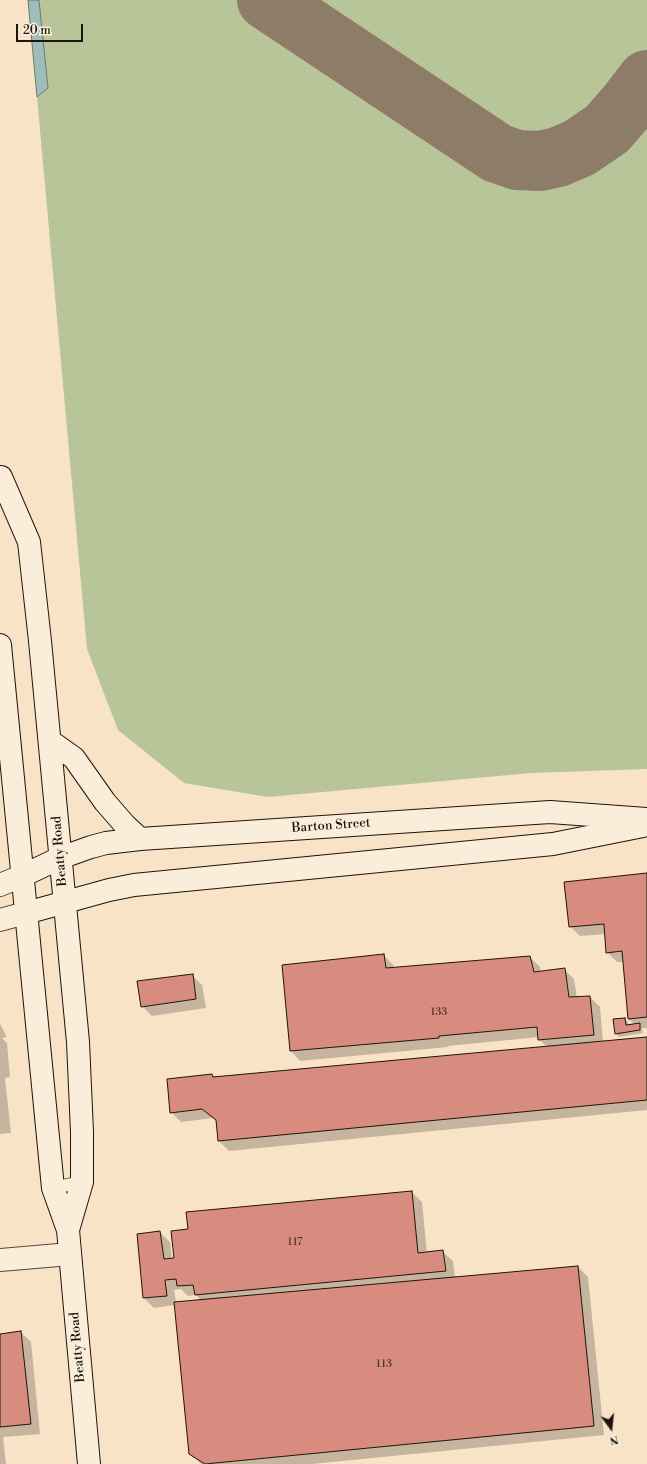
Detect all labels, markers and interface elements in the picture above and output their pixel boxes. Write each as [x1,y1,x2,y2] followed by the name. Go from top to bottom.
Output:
[18,16,85,42] scale bar
[23,23,51,38] text: 20 m
[49,815,71,887] street label: Beatty Road
[291,815,371,837] street label: Barton Street
[431,1005,447,1019] house number: 133
[288,1235,302,1249] house number: 117
[67,1311,89,1383] street label: Beatty Road
[376,1357,392,1371] house number: 113
[591,1408,631,1448] north arrow
[608,1432,620,1447] text: N

